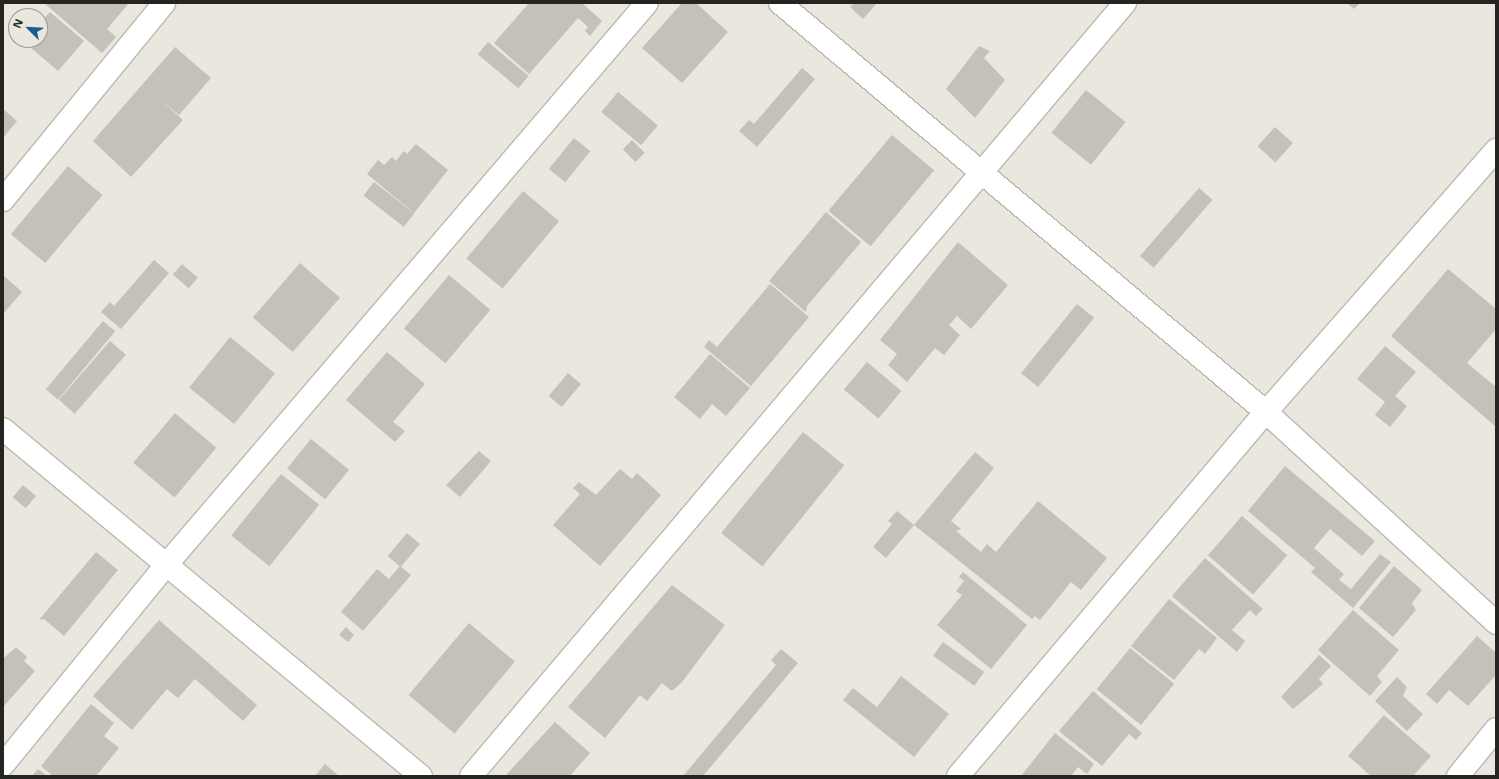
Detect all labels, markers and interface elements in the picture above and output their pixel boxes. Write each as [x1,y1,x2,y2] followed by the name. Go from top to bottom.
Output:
[8,8,48,48] north arrow
[9,16,26,30] text: N

